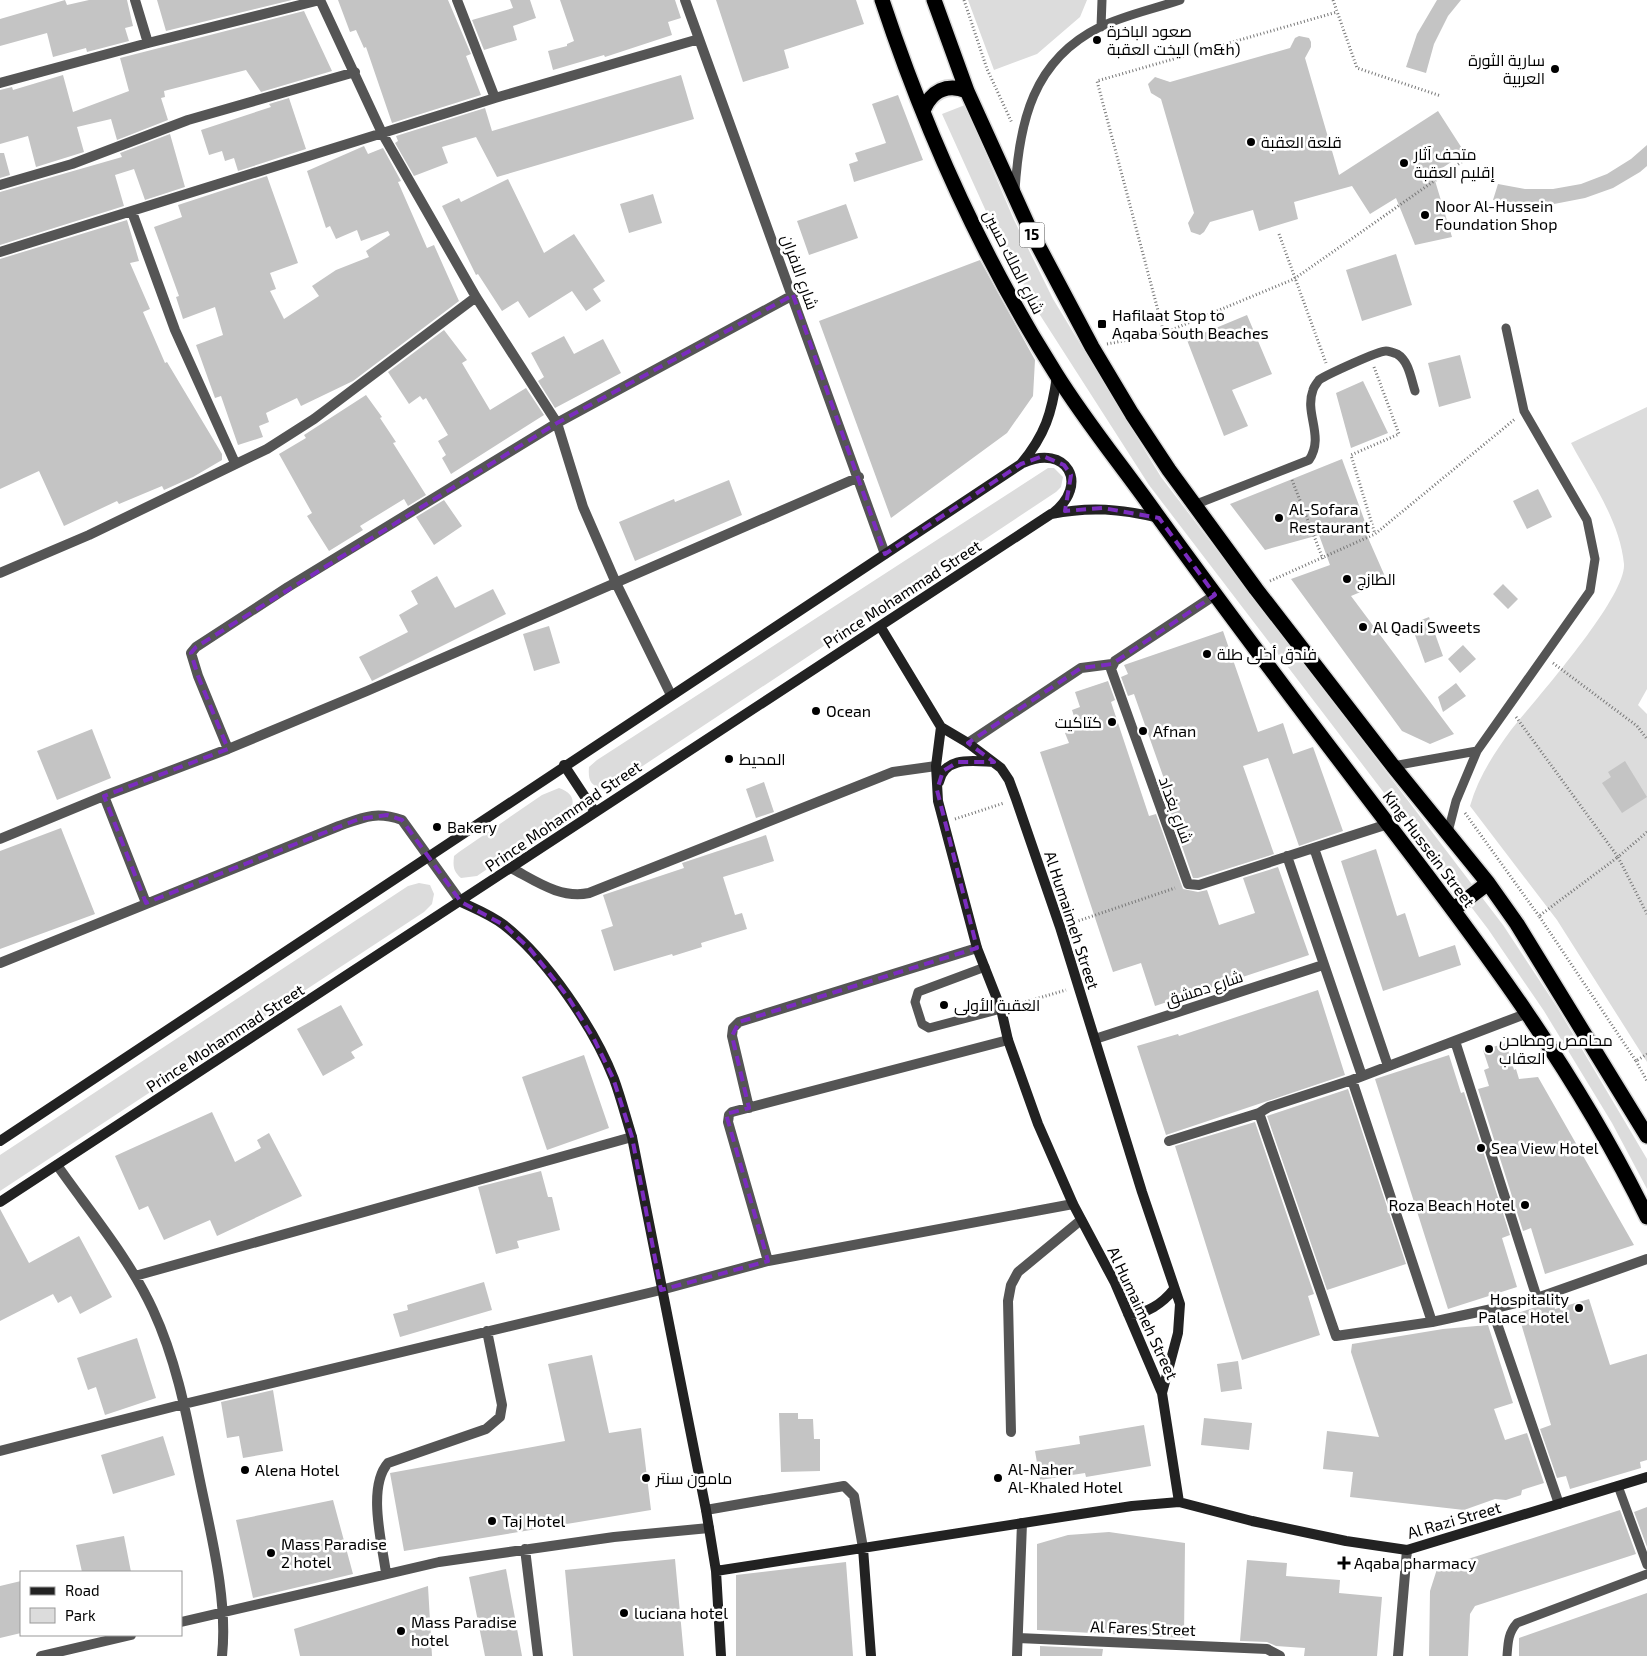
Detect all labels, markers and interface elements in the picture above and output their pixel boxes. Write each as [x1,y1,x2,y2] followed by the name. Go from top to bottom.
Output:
[1107,21,1241,59] place label: صعود الباخرة اليخت العقبة (m&h)
[1091,34,1103,46] marker: صعود الباخرة اليخت العقبة (m&h)
[1468,50,1545,88] place label: سارية الثورة العربية
[1549,63,1561,75] marker: سارية الثورة العربية
[1261,132,1342,152] place label: قلعة العقبة
[1245,136,1257,148] marker: قلعة العقبة
[1413,144,1495,184] place label: متحف آثار إقليم العقبة
[1398,157,1410,169] marker: متحف آثار إقليم العقبة
[1435,196,1557,233] place label: Noor Al-Hussein Foundation Shop
[977,207,1049,318] street label: شارع الملك حسين
[1419,209,1431,221] marker: Noor Al-Hussein Foundation Shop
[1020,222,1044,248] road number: 15
[775,232,823,313] street label: شارع الافران
[1112,305,1269,342] place label: Hafilaat Stop to Aqaba South Beaches
[1096,318,1108,330] marker: Hafilaat Stop to Aqaba South Beaches
[1289,499,1370,536] place label: Al-Sofara Restaurant
[1273,512,1285,524] marker: Al-Sofara Restaurant
[819,535,984,652] street label: Prince Mohammad Street
[1357,569,1396,591] place label: الطازج
[1341,573,1353,585] marker: الطازج
[1373,617,1481,637] place label: Al Qadi Sweets
[1357,621,1369,633] marker: Al Qadi Sweets
[1217,644,1317,665] place label: فندق أحلى طلة
[1201,648,1213,660] marker: فندق أحلى طلة
[826,701,871,720] place label: Ocean
[810,705,822,717] marker: Ocean
[1055,712,1102,732] place label: كتاكيت
[1106,716,1118,728] marker: كتاكيت
[1153,721,1196,740] place label: Afnan
[1137,725,1149,737] marker: Afnan
[739,749,786,769] place label: المحيط
[723,753,735,765] marker: المحيط
[481,756,644,875] street label: Prince Mohammad Street
[1153,774,1197,847] street label: شارع بغداد
[1379,787,1479,911] street label: King Hussein Street
[447,817,498,836] place label: Bakery
[431,821,443,833] marker: Bakery
[1041,848,1104,991] street label: Al Humaimeh Street
[1163,966,1246,1012] street label: شارع دمشق
[142,979,307,1096] street label: Prince Mohammad Street
[954,995,1040,1016] place label: العقبة الأولى
[938,999,950,1011] marker: العقبة الأولى
[1499,1030,1613,1068] place label: محامص ومطاحن العقاب
[1483,1043,1495,1055] marker: محامص ومطاحن العقاب
[1491,1138,1599,1157] place label: Sea View Hotel
[1475,1142,1487,1154] marker: Sea View Hotel
[1388,1195,1515,1214] place label: Roza Beach Hotel
[1519,1199,1531,1211] marker: Roza Beach Hotel
[1104,1243,1183,1382] street label: Al Humaimeh Street
[1478,1289,1570,1326] place label: Hospitality Palace Hotel
[1573,1302,1585,1314] marker: Hospitality Palace Hotel
[1008,1459,1123,1496] place label: Al-Naher Al-Khaled Hotel
[255,1460,339,1479] place label: Alena Hotel
[239,1464,251,1476] marker: Alena Hotel
[655,1468,732,1489] place label: مامون سنتر
[640,1472,652,1484] marker: مامون سنتر
[992,1472,1004,1484] marker: Al-Naher Al-Khaled Hotel
[1405,1497,1503,1542] street label: Al Razi Street
[502,1511,566,1531] place label: Taj Hotel
[486,1515,498,1527] marker: Taj Hotel
[281,1534,387,1571] place label: Mass Paradise 2 hotel
[265,1547,277,1559] marker: Mass Paradise 2 hotel
[1354,1553,1477,1572] place label: Aqaba pharmacy
[1338,1557,1350,1569] marker: Aqaba pharmacy
[20,1571,182,1636] legend
[65,1581,100,1599] text: Road
[634,1603,728,1622] place label: luciana hotel
[65,1606,96,1624] text: Park
[618,1607,630,1619] marker: luciana hotel
[411,1612,517,1649] place label: Mass Paradise hotel
[1090,1616,1196,1639] street label: Al Fares Street
[395,1625,407,1637] marker: Mass Paradise hotel

